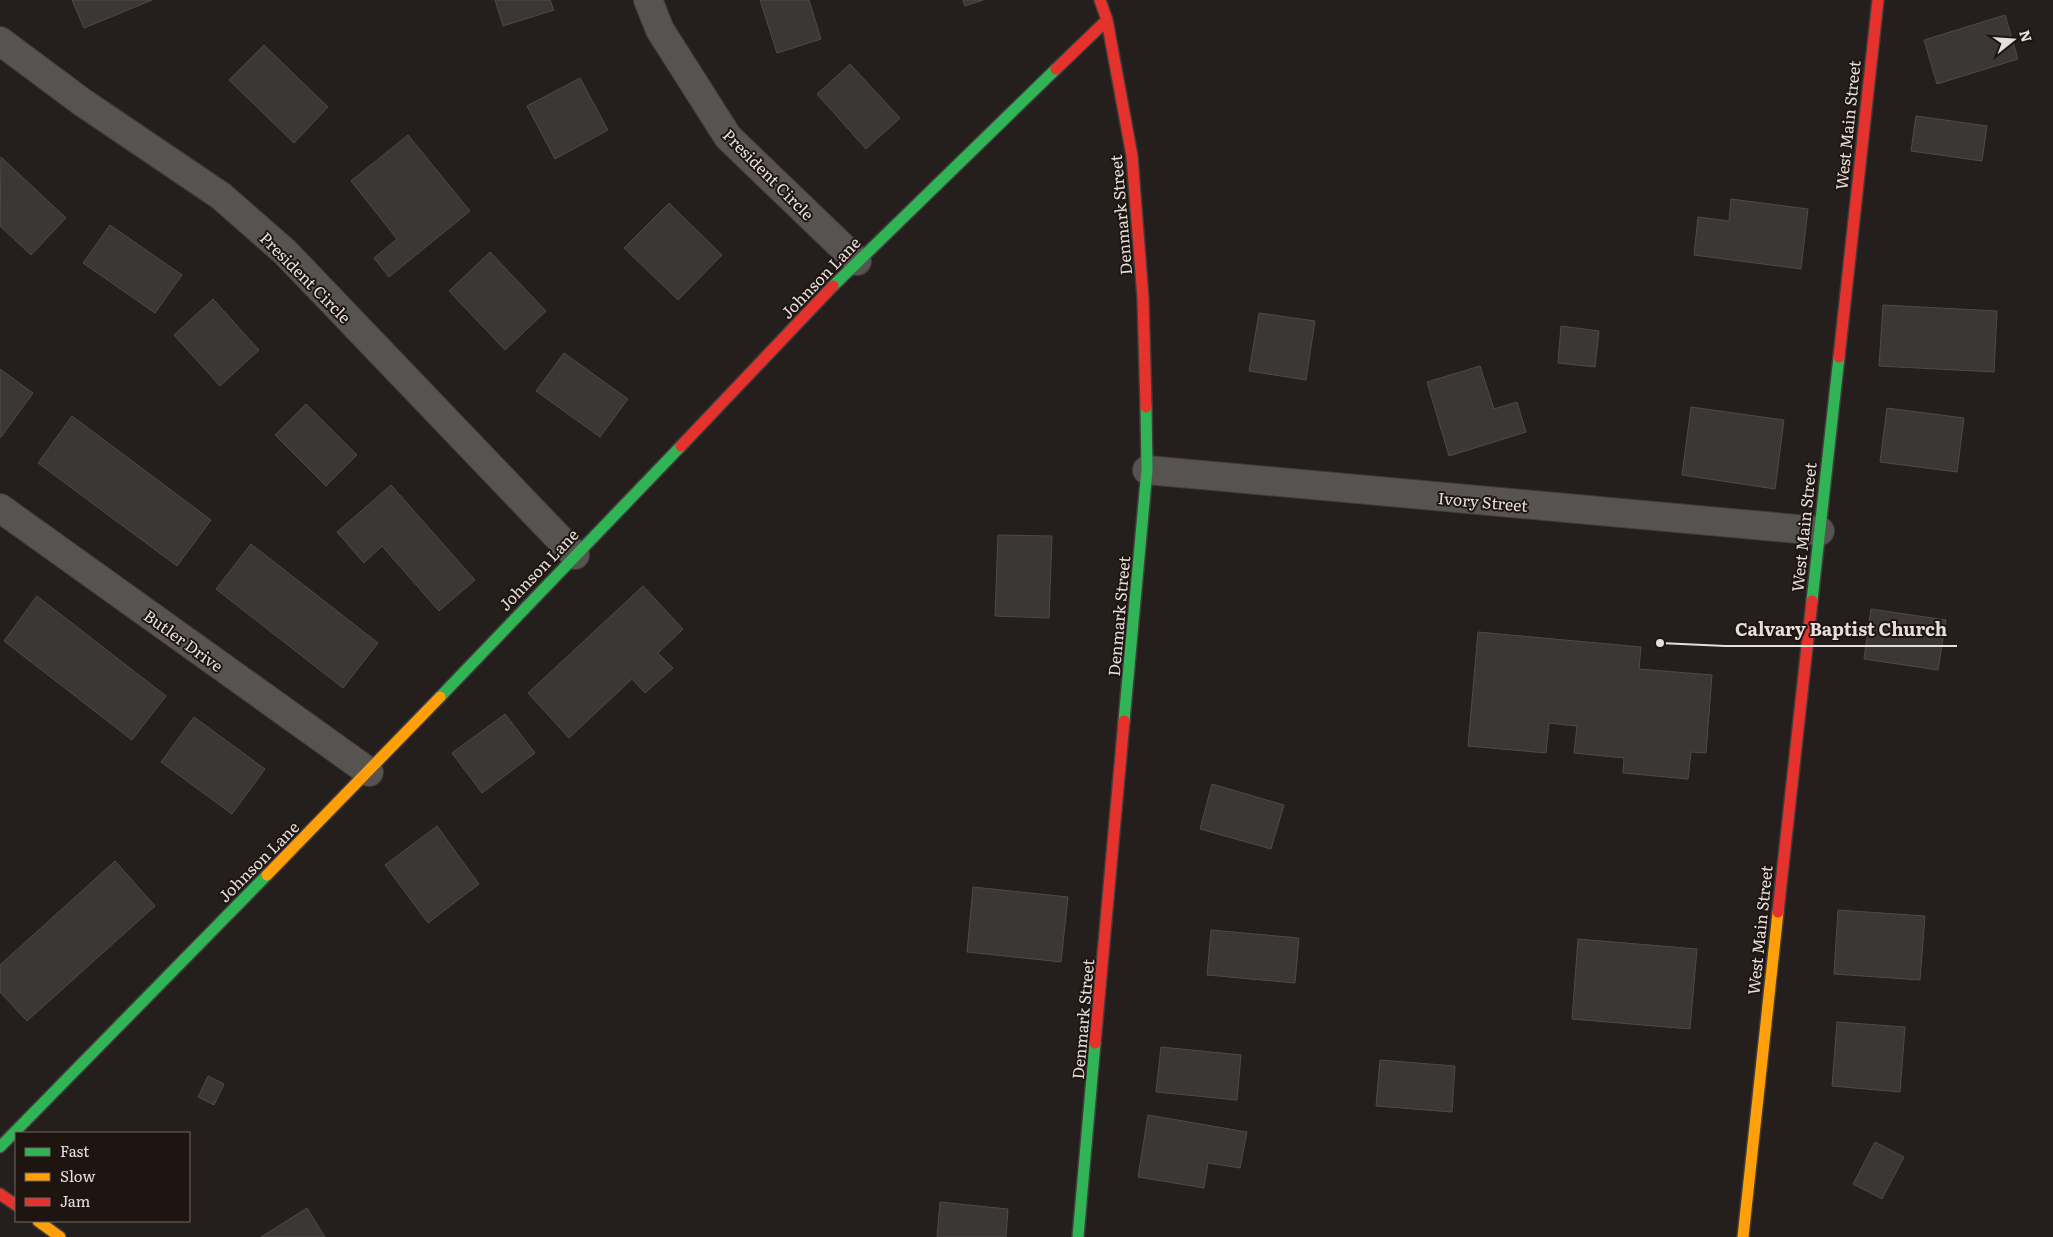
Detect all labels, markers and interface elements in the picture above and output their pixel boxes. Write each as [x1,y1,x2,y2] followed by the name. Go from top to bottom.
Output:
[1988,15,2038,65] north arrow
[2015,27,2038,45] text: N
[1828,59,1866,191] street label: West Main Street
[718,123,820,225] street label: President Circle
[1103,153,1137,276] street label: Denmark Street
[255,226,357,328] street label: President Circle
[775,231,865,323] street label: Johnson Lane
[1784,461,1822,593] street label: West Main Street
[1437,485,1529,517] street label: Ivory Street
[493,523,583,615] street label: Johnson Lane
[1101,554,1135,677] street label: Denmark Street
[139,603,229,677] street label: Butler Drive
[1725,613,1957,646] callout: Calvary Baptist Church
[1735,615,1947,642] text: Calvary Baptist Church
[212,815,304,907] street label: Johnson Lane
[1740,864,1778,996] street label: West Main Street
[1065,957,1099,1080] street label: Denmark Street
[15,1132,190,1222] legend
[60,1139,89,1162] text: Fast
[60,1164,95,1187] text: Slow
[60,1189,91,1212] text: Jam

